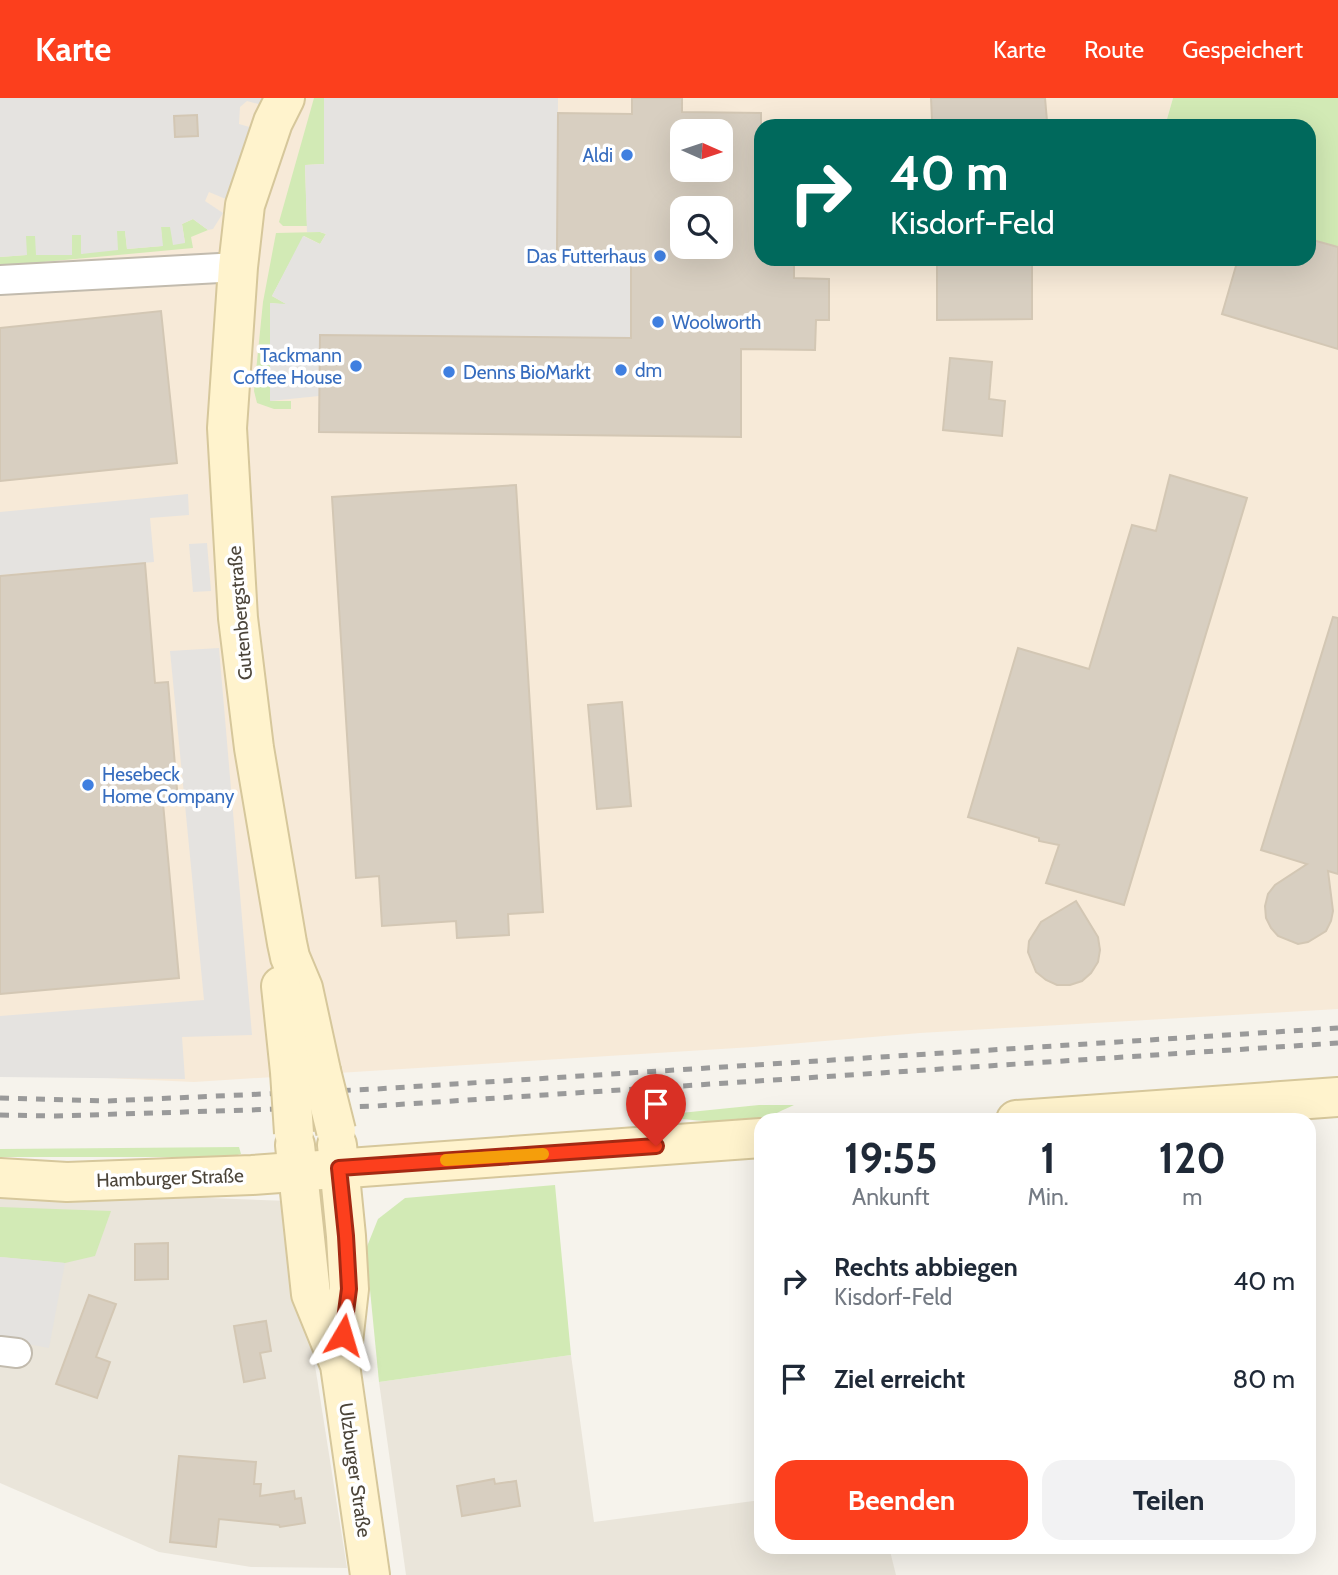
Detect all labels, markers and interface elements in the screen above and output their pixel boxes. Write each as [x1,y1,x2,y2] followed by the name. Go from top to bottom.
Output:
[35,29,111,69] text: Karte
[993,35,1046,64] text: Karte
[1084,35,1144,64] text: Route
[1182,35,1303,64] text: Gespeichert
[670,119,733,182] north arrow
[670,119,733,259] map controls
[890,143,1009,202] text: 40 m
[582,144,613,167] place label: Aldi
[619,147,635,163] marker: Aldi
[775,147,866,238] icon: right
[670,196,733,259] button: search
[890,203,1055,242] text: Kisdorf-Feld
[526,245,646,268] place label: Das Futterhaus
[652,248,668,264] marker: Das Futterhaus
[672,311,761,334] place label: Woolworth
[650,314,666,330] marker: Woolworth
[233,344,342,389] place label: Tackmann Coffee House
[348,358,364,374] marker: Tackmann Coffee House
[635,359,662,382] place label: dm
[463,361,591,384] place label: Denns BioMarkt
[613,362,629,378] marker: dm
[441,364,457,380] marker: Denns BioMarkt
[223,545,257,681] street label: Gutenbergstraße
[102,763,235,808] place label: Hesebeck Home Company
[80,777,96,793] marker: Hesebeck Home Company
[626,1074,686,1146] pin
[637,1085,675,1123] icon: arrive
[844,1132,938,1184] text: 19:55
[1040,1132,1056,1184] text: 1
[1159,1132,1226,1184] text: 120
[96,1164,244,1192] street label: Hamburger Straße
[852,1183,930,1211] text: Ankunft
[1028,1183,1069,1211] text: Min.
[1182,1183,1202,1211] text: m
[834,1251,1018,1283] text: Rechts abbiegen
[775,1262,813,1300] icon: right
[1233,1265,1295,1297] text: 40 m
[834,1283,952,1311] text: Kisdorf-Feld
[306,1298,380,1372] position arrow
[775,1360,813,1398] icon: arrive
[834,1363,965,1395] text: Ziel erreicht
[1232,1363,1295,1395] text: 80 m
[334,1401,376,1539] street label: Ulzburger Straße
[775,1460,1028,1540] button: Beenden
[1042,1460,1295,1540] button: Teilen

